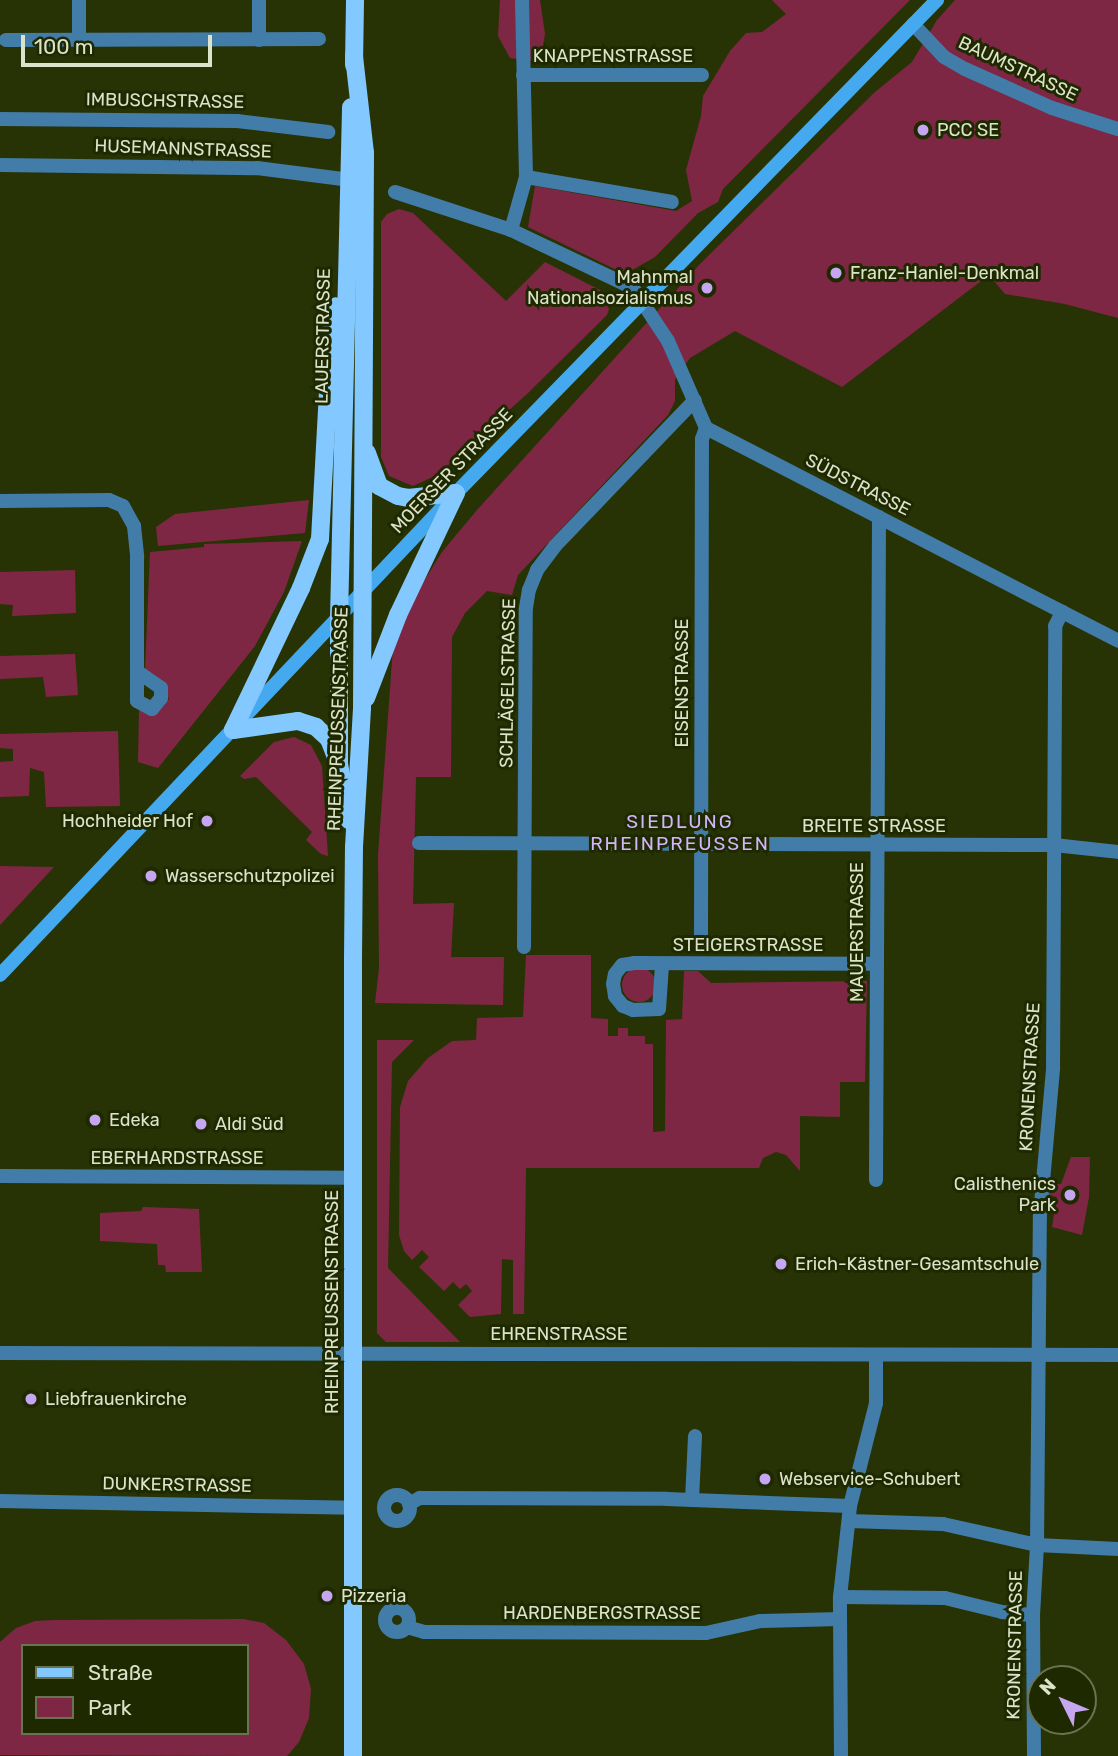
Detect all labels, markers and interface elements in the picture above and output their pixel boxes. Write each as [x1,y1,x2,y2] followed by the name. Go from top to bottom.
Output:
[24,21,215,65] scale bar
[955,32,1081,106] street label: BAUMSTRASSE
[34,34,93,59] text: 100 m
[533,45,693,67] street label: KNAPPENSTRASSE
[86,89,244,113] street label: IMBUSCHSTRASSE
[937,119,999,141] place label: PCC SE
[915,122,931,138] marker: PCC SE
[94,135,272,163] street label: HUSEMANNSTRASSE
[850,262,1039,284] place label: Franz-Haniel-Denkmal
[828,265,844,281] marker: Franz-Haniel-Denkmal
[527,267,693,310] place label: Mahnmal Nationalsozialismus
[311,268,335,404] street label: LAUERSTRASSE
[699,280,715,296] marker: Mahnmal Nationalsozialismus
[387,404,517,538] street label: MOERSER STRASSE
[802,449,914,521] street label: SÜDSTRASSE
[496,598,520,768] street label: SCHLÄGELSTRASSE
[323,607,353,831] street label: RHEINPREUSSENSTRASSE
[671,619,693,747] street label: EISENSTRASSE
[61,810,193,832] place label: Hochheider Hof
[592,811,768,855] district label: SIEDLUNG RHEINPREUSSEN
[199,813,215,829] marker: Hochheider Hof
[802,815,946,837] street label: BREITE STRASSE
[846,862,868,1002] street label: MAUERSTRASSE
[165,865,335,887] place label: Wasserschutzpolizei
[143,868,159,884] marker: Wasserschutzpolizei
[673,934,823,956] street label: STEIGERSTRASSE
[1015,1002,1045,1152] street label: KRONENSTRASSE
[109,1109,160,1131] place label: Edeka
[87,1112,103,1128] marker: Edeka
[215,1113,284,1135] place label: Aldi Süd
[193,1116,209,1132] marker: Aldi Süd
[90,1147,264,1169] street label: EBERHARDSTRASSE
[954,1174,1056,1216] place label: Calisthenics Park
[1062,1187,1078,1203] marker: Calisthenics Park
[321,1190,343,1414] street label: RHEINPREUSSENSTRASSE
[795,1253,1039,1275] place label: Erich-Kästner-Gesamtschule
[773,1256,789,1272] marker: Erich-Kästner-Gesamtschule
[490,1323,628,1345] street label: EHRENSTRASSE
[45,1388,187,1410] place label: Liebfrauenkirche
[23,1391,39,1407] marker: Liebfrauenkirche
[779,1468,960,1490] place label: Webservice-Schubert
[757,1471,773,1487] marker: Webservice-Schubert
[102,1473,252,1497] street label: DUNKERSTRASSE
[1003,1570,1027,1720] street label: KRONENSTRASSE
[341,1585,406,1607] place label: Pizzeria
[319,1588,335,1604] marker: Pizzeria
[503,1602,701,1624] street label: HARDENBERGSTRASSE
[21,1644,248,1735] legend
[88,1660,153,1685] text: Straße
[1027,1665,1097,1735] north arrow
[1035,1674,1061,1700] text: N
[88,1695,132,1720] text: Park

